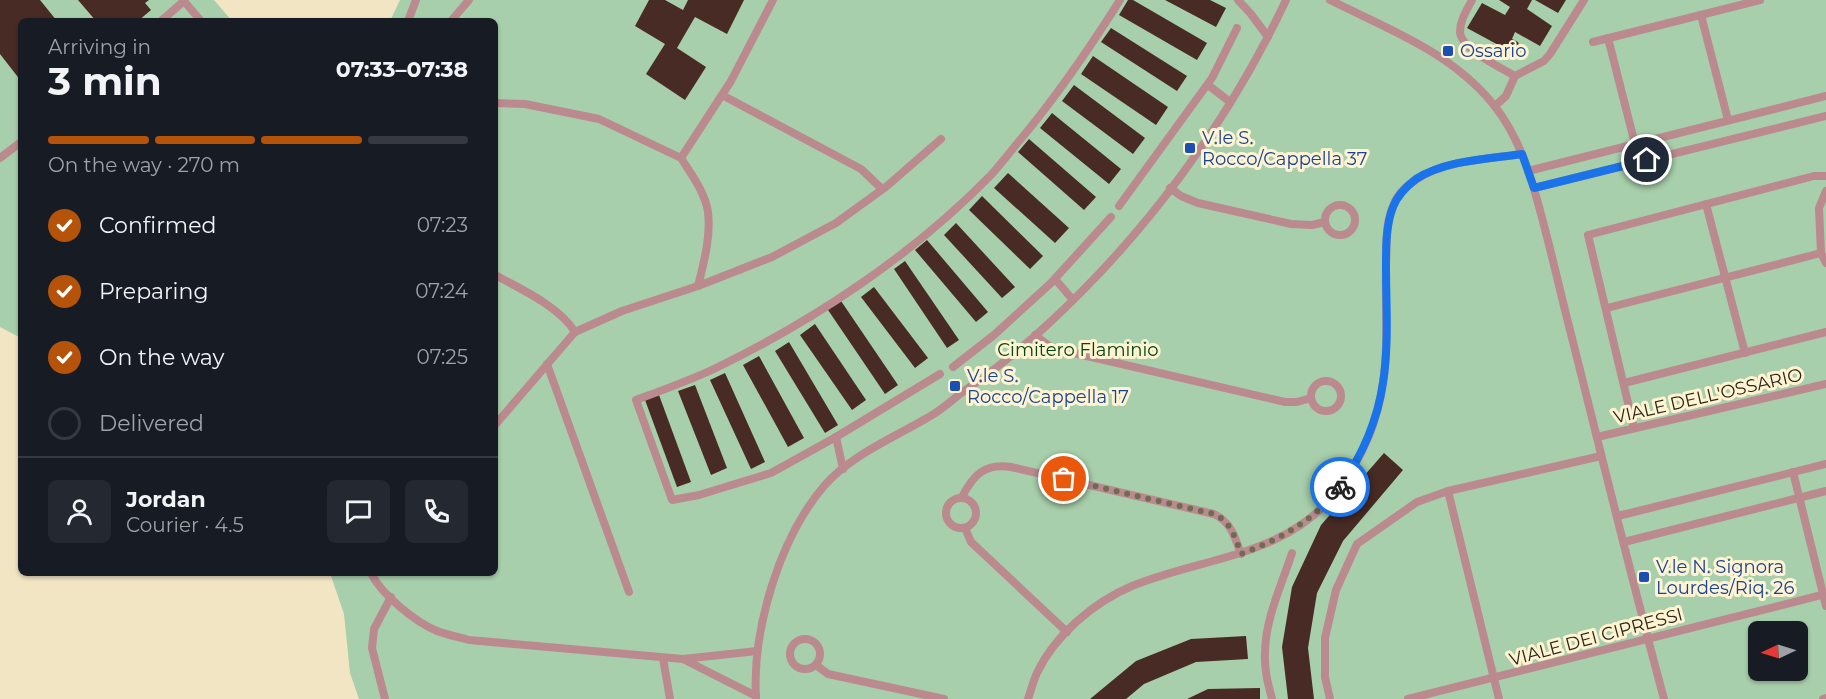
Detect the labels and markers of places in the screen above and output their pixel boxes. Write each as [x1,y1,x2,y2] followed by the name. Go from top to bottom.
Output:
[1460,40,1527,62] place label: Ossario
[1441,44,1455,58] marker: Ossario
[1202,127,1367,170] place label: V.le S. Rocco/Cappella 37
[1621,134,1672,185] pin
[1183,141,1197,155] marker: V.le S. Rocco/Cappella 37
[967,365,1129,408] place label: V.le S. Rocco/Cappella 17
[948,379,962,393] marker: V.le S. Rocco/Cappella 17
[1038,453,1089,504] pin
[1656,556,1794,599] place label: V.le N. Signora Lourdes/Riq. 26
[1637,570,1651,584] marker: V.le N. Signora Lourdes/Riq. 26

